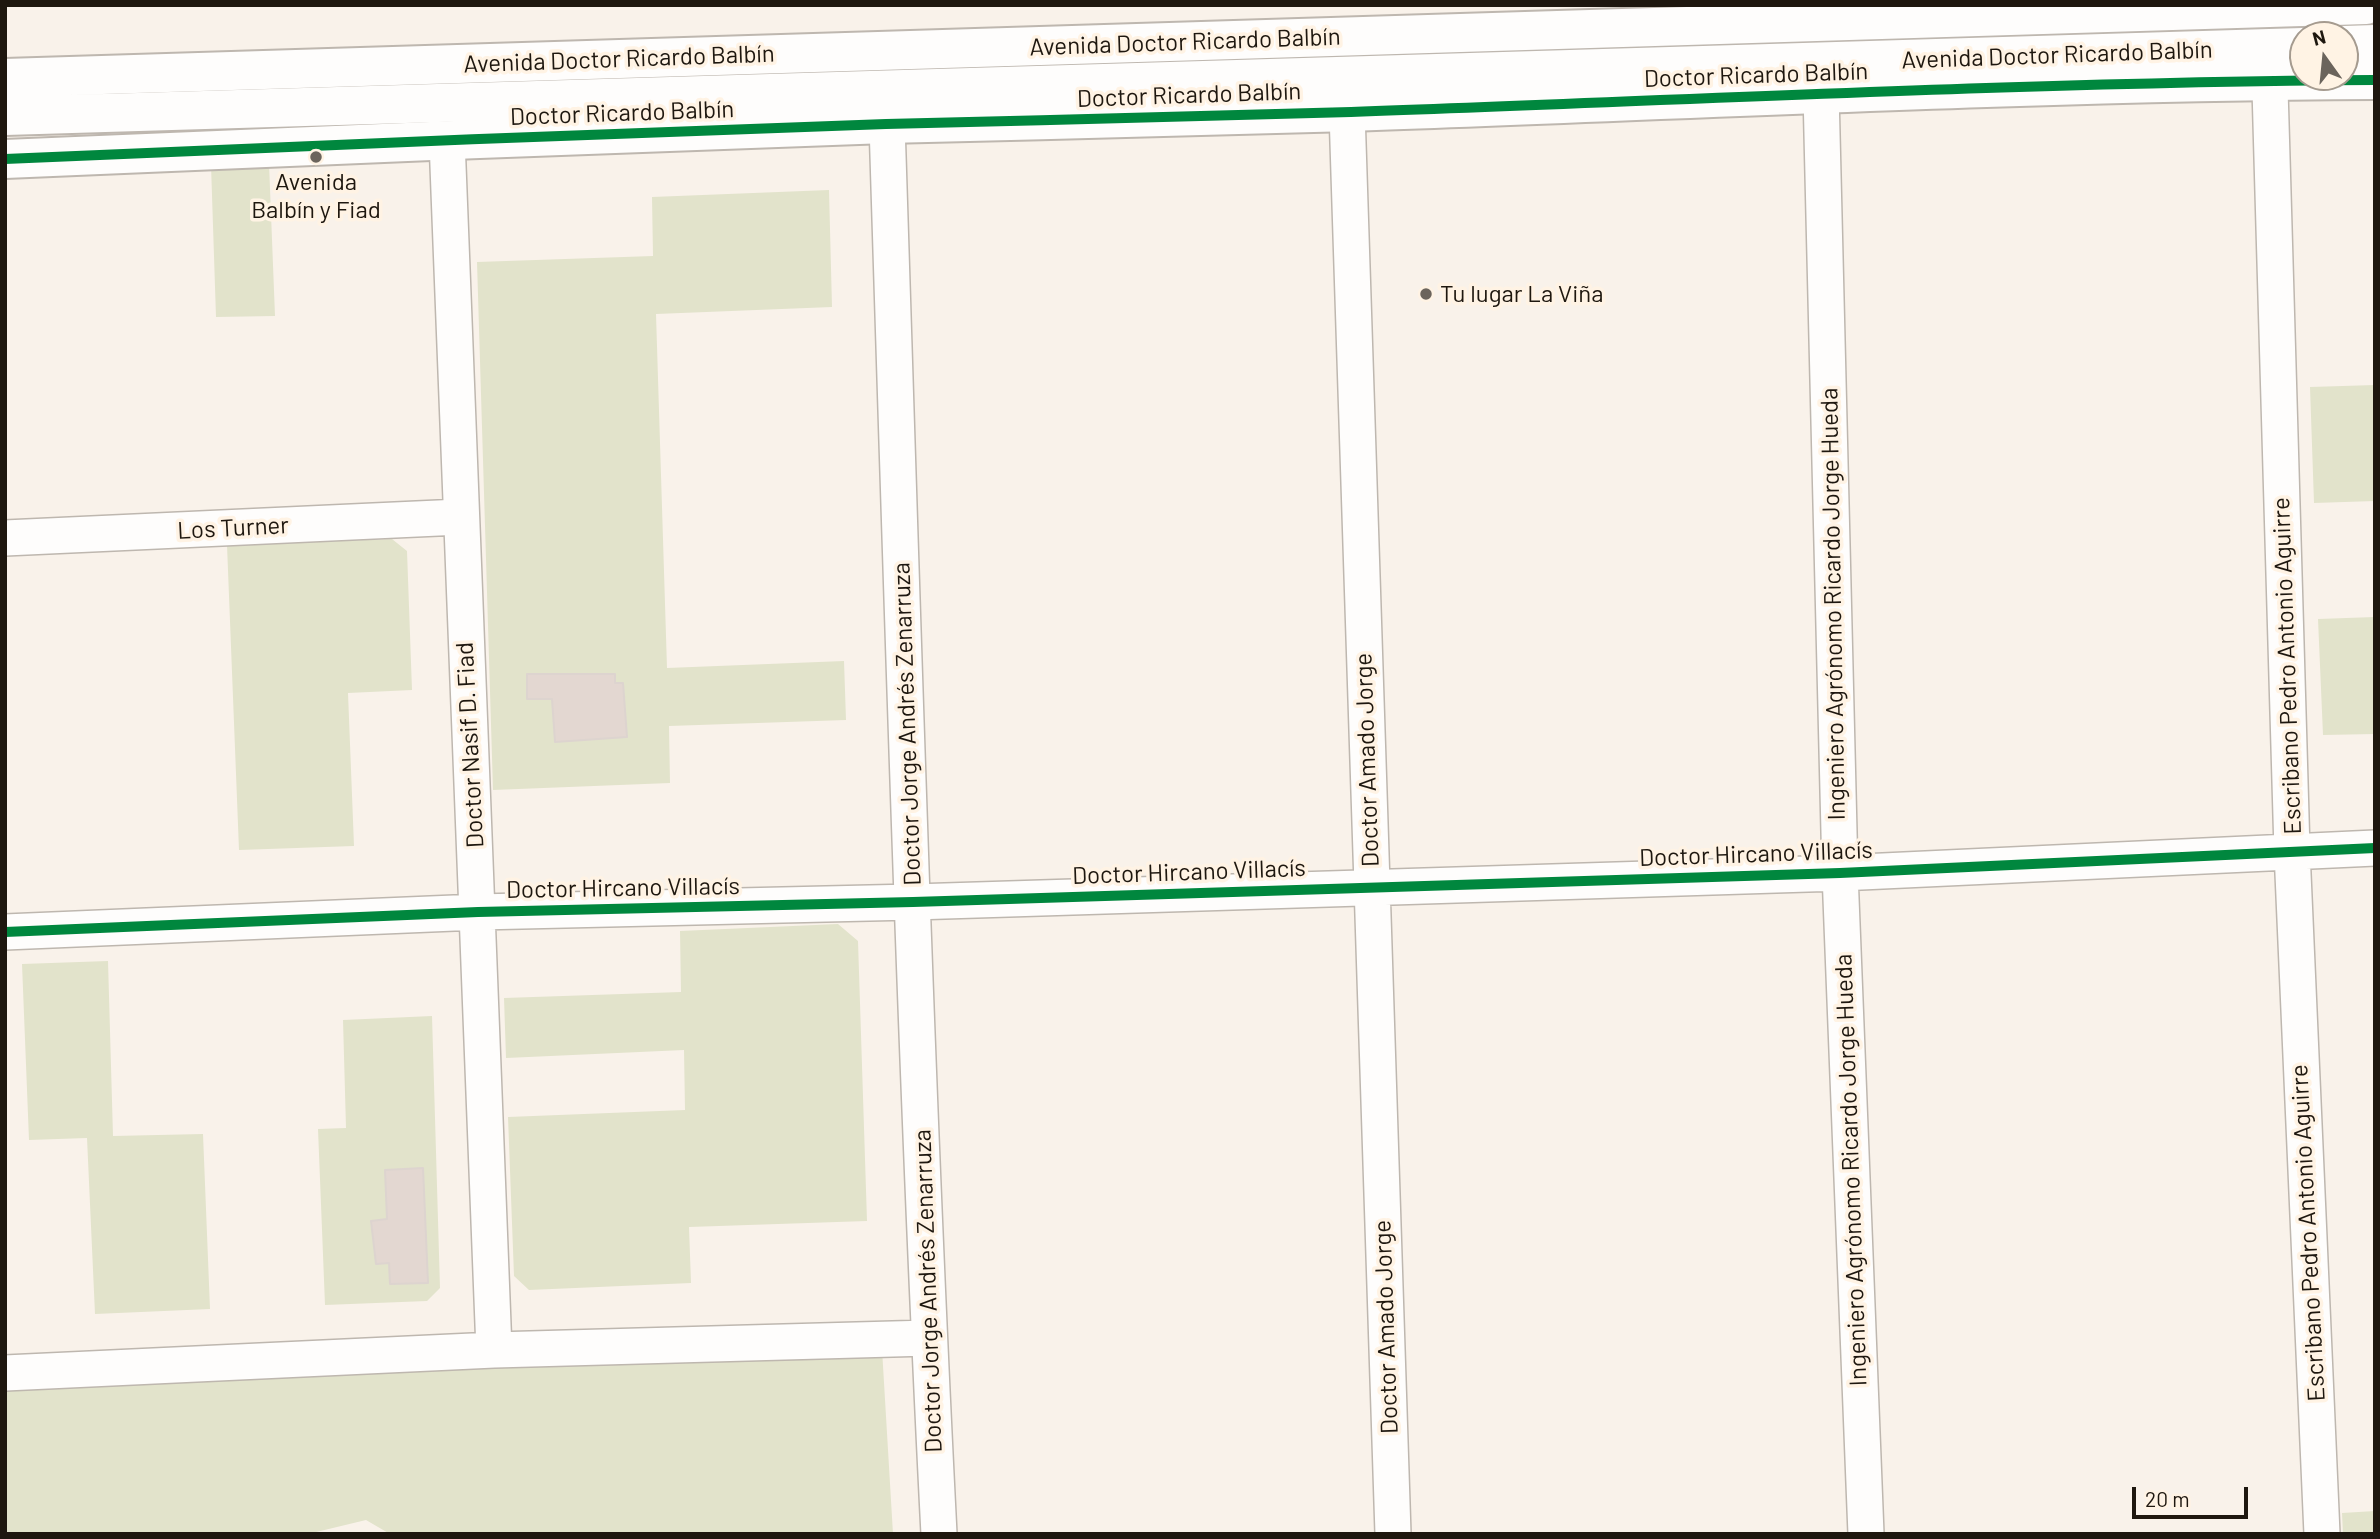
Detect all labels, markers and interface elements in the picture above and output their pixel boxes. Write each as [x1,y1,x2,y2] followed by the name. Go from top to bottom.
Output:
[2289,21,2359,91] north arrow
[1029,22,1341,62] street label: Avenida Doctor Ricardo Balbín
[2310,24,2328,50] text: N
[1901,35,2213,75] street label: Avenida Doctor Ricardo Balbín
[463,39,775,79] street label: Avenida Doctor Ricardo Balbín
[1643,57,1869,93] street label: Doctor Ricardo Balbín
[1076,77,1302,113] street label: Doctor Ricardo Balbín
[509,95,735,131] street label: Doctor Ricardo Balbín
[308,149,324,165] marker: Avenida Balbín y Fiad
[251,168,381,224] place label: Avenida Balbín y Fiad
[1440,280,1603,308] place label: Tu lugar La Viña
[1418,286,1434,302] marker: Tu lugar La Viña
[1815,387,1851,821] street label: Ingeniero Agrónomo Ricardo Jorge Hueda
[2267,497,2307,835] street label: Escribano Pedro Antonio Aguirre
[177,511,289,545] street label: Los Turner
[887,562,927,886] street label: Doctor Jorge Andrés Zenarruza
[450,641,490,849] street label: Doctor Nasif D. Fiad
[1349,653,1385,867] street label: Doctor Amado Jorge
[1639,836,1873,872] street label: Doctor Hircano Villacís
[1072,854,1306,890] street label: Doctor Hircano Villacís
[506,872,740,904] street label: Doctor Hircano Villacís
[1829,953,1873,1387] street label: Ingeniero Agrónomo Ricardo Jorge Hueda
[2285,1064,2331,1402] street label: Escribano Pedro Antonio Aguirre
[908,1129,948,1453] street label: Doctor Jorge Andrés Zenarruza
[1368,1220,1404,1434] street label: Doctor Amado Jorge
[2135,1472,2250,1516] scale bar
[2145,1486,2190,1511] text: 20 m

